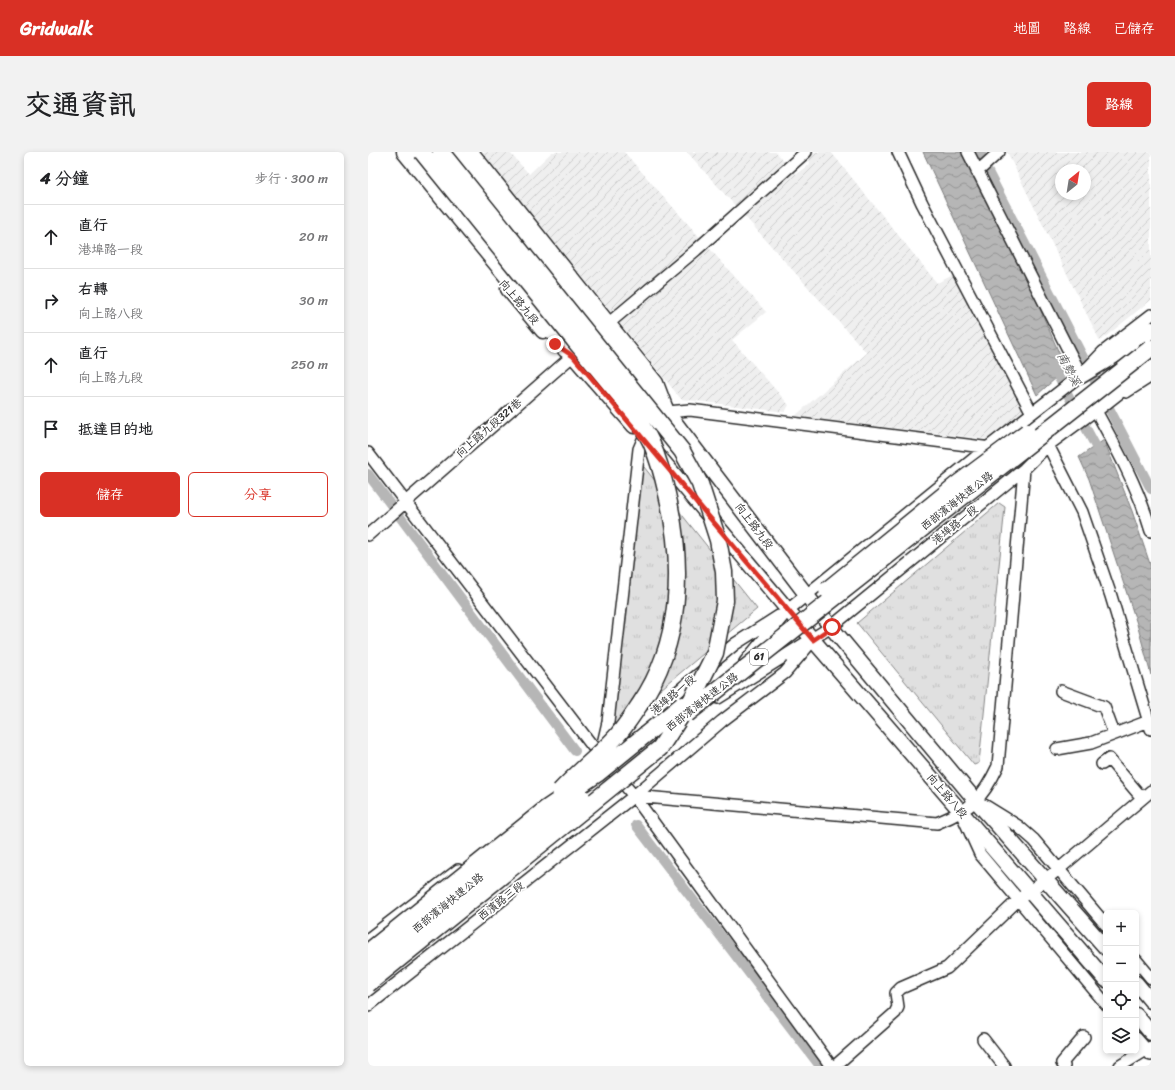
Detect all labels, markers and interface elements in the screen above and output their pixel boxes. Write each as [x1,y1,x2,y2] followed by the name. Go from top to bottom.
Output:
[20,12,93,45] text: Gridwalk
[1013,16,1041,41] text: 地圖
[1063,16,1091,41] text: 路線
[1113,16,1155,41] text: 已儲存
[24,80,136,129] text: 交通資訊
[1087,82,1151,127] button: 路線
[40,163,89,193] text: 4 分鐘
[1055,164,1091,200] north arrow
[255,167,328,190] text: 步行 · 300 m
[78,212,108,238] text: 直行
[299,225,328,248] text: 20 m
[40,226,62,248] icon: ahead
[78,238,143,261] text: 港埠路一段
[494,275,544,329] street label: 向上路九段
[78,276,108,302] text: 右轉
[299,289,328,312] text: 30 m
[40,290,62,312] icon: right
[78,302,143,325] text: 向上路八段
[546,335,564,353] route end
[78,340,108,366] text: 直行
[1051,348,1088,391] water label: 南勢溪
[291,353,328,376] text: 250 m
[40,354,62,376] icon: ahead
[78,366,143,389] text: 向上路九段
[451,394,527,462] street label: 向上路九段321巷
[78,416,153,442] text: 抵達目的地
[40,418,62,440] icon: arrive
[916,466,998,536] street label: 西部濱海快速公路
[40,472,180,517] button: 儲存
[188,472,328,517] button: 分享
[730,498,778,554] street label: 向上路九段
[928,500,982,550] street label: 港埠路一段
[823,618,841,636] route start
[750,649,768,665] road number: 61
[661,667,743,737] street label: 西部濱海快速公路
[646,670,700,720] street label: 港埠路一段
[922,769,972,823] street label: 向上路八段
[408,868,488,938] street label: 西部濱海快速公路
[473,877,529,925] street label: 西濱路三段
[1103,910,1139,1054] map controls
[1103,910,1139,946] button: +
[1103,946,1139,982] button: −
[1103,982,1139,1018] button: locate
[1103,1018,1139,1054] button: layers

